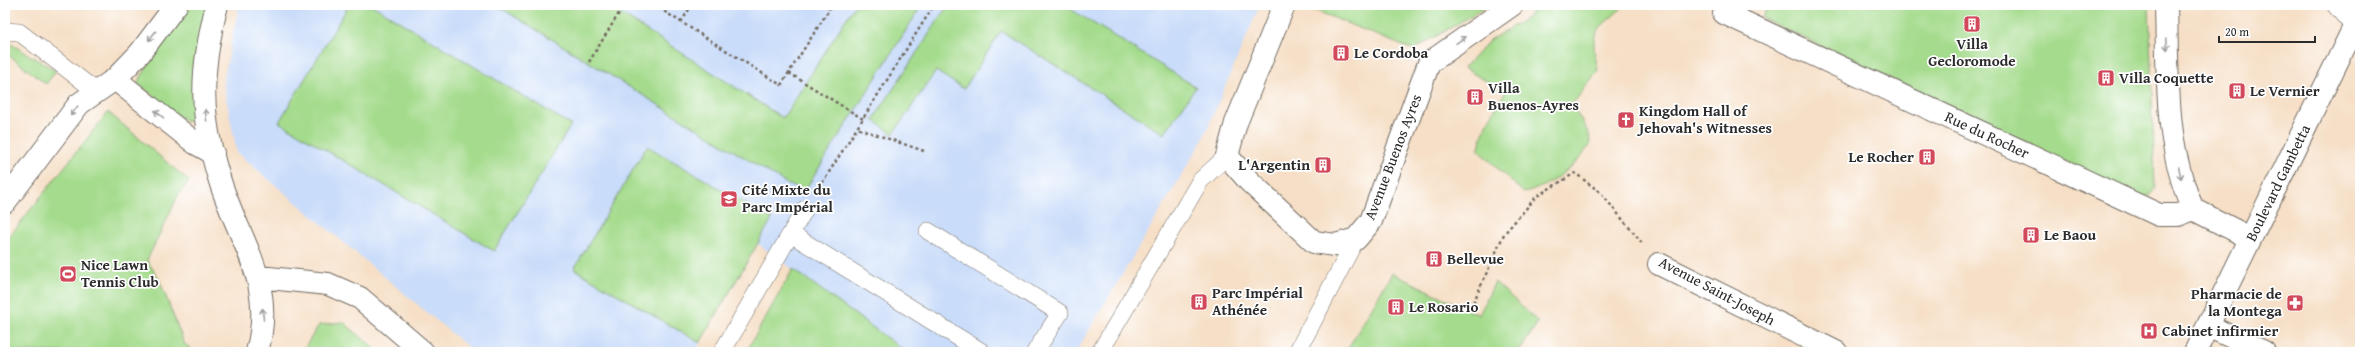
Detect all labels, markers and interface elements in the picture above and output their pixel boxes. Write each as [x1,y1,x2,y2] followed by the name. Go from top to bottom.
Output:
[1962,14,1982,34] building icon: Villa Gecloromode
[2219,18,2315,44] scale bar
[2225,23,2249,40] text: 20 m
[148,31,157,42] one-way arrow
[1928,33,2016,71] place label: Villa Gecloromode
[1455,36,1466,44] one-way arrow
[2163,37,2171,50] one-way arrow
[1354,42,1428,63] place label: Le Cordoba
[1331,43,1351,63] building icon: Le Cordoba
[2119,67,2214,88] place label: Villa Coquette
[2096,68,2116,88] building icon: Villa Coquette
[1488,77,1579,115] place label: Villa Buenos-Ayres
[2250,80,2320,101] place label: Le Vernier
[2227,81,2247,101] building icon: Le Vernier
[1465,87,1485,107] building icon: Villa Buenos-Ayres
[1359,91,1426,223] street label: Avenue Buenos Ayres
[1636,100,1772,138] place label: Kingdom Hall of Jehovah's Witnesses
[69,106,78,117] one-way arrow
[1942,106,2033,163] street label: Rue du Rocher
[202,109,209,122] one-way arrow
[153,110,164,118] one-way arrow
[1616,110,1636,130] church icon: Kingdom Hall of Jehovah's Witnesses
[2240,121,2315,245] street label: Boulevard Gambetta
[1848,146,1914,167] place label: Le Rocher
[1917,147,1937,167] building icon: Le Rocher
[1238,154,1310,175] place label: L'Argentin
[1313,155,1333,175] building icon: L'Argentin
[2176,166,2184,179] one-way arrow
[742,179,833,217] place label: Cité Mixte du Parc Impérial
[719,189,739,209] school or university icon: Cité Mixte du Parc Impérial
[2044,224,2096,245] place label: Le Baou
[2021,225,2041,245] building icon: Le Baou
[1447,248,1504,269] place label: Bellevue
[1424,249,1444,269] building icon: Bellevue
[1655,251,1780,330] street label: Avenue Saint-Joseph
[81,254,159,292] place label: Nice Lawn Tennis Club
[58,264,78,284] sports icon: Nice Lawn Tennis Club
[1212,282,1303,320] place label: Parc Impérial Athénée
[2191,283,2282,321] place label: Pharmacie de la Montega
[1189,292,1209,312] building icon: Parc Impérial Athénée
[2285,293,2305,313] pharmacy icon: Pharmacie de la Montega
[1409,296,1478,317] place label: Le Rosario
[1386,297,1406,317] building icon: Le Rosario
[260,308,267,321] one-way arrow
[2162,320,2278,341] place label: Cabinet infirmier
[2139,321,2159,341] hospital icon: Cabinet infirmier

